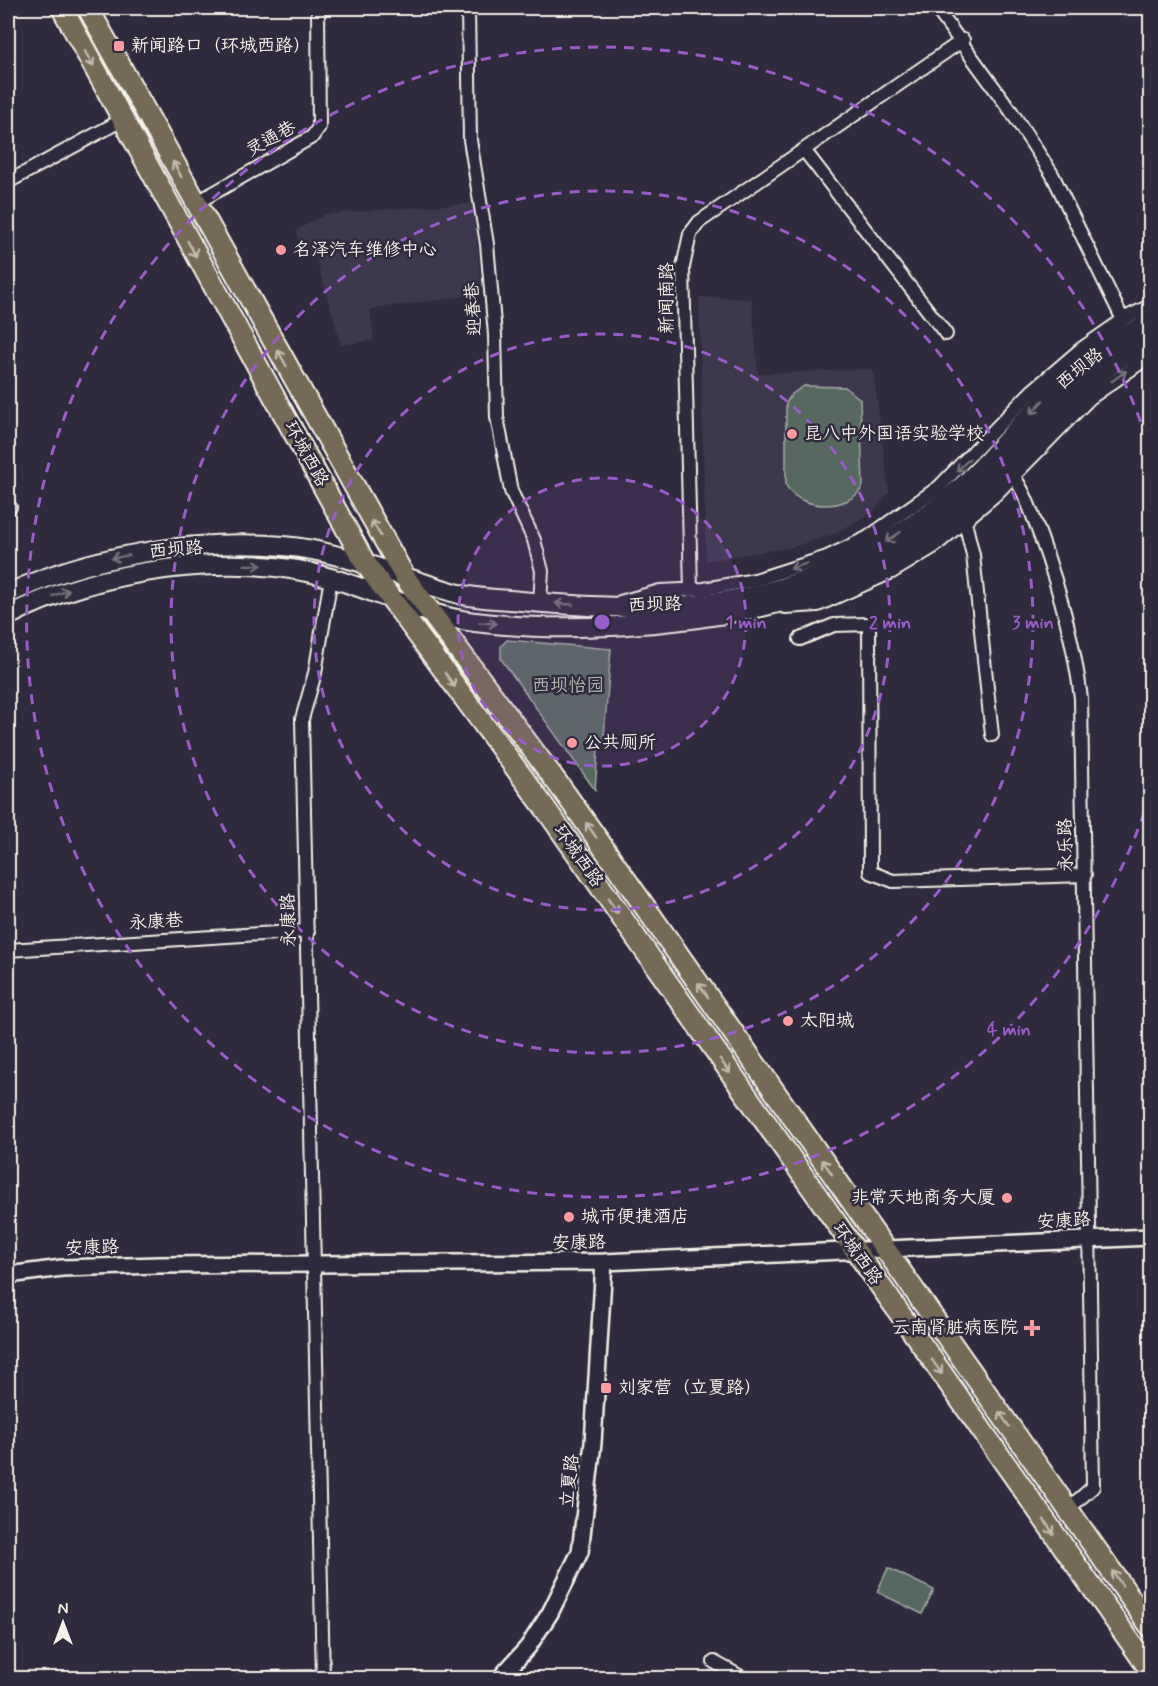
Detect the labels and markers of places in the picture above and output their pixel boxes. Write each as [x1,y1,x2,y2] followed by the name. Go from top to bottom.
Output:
[131,34,311,58] place label: 新闻路口（环城西路）
[112,39,126,53] marker: 新闻路口（环城西路）
[293,238,437,262] place label: 名泽汽车维修中心
[274,243,288,257] marker: 名泽汽车维修中心
[804,422,984,446] place label: 昆八中外国语实验学校
[785,427,799,441] marker: 昆八中外国语实验学校
[592,612,612,632] centre of rings
[584,731,656,755] place label: 公共厕所
[565,736,579,750] marker: 公共厕所
[800,1009,854,1033] place label: 太阳城
[781,1014,795,1028] marker: 太阳城
[851,1186,995,1210] place label: 非常天地商务大厦
[1000,1191,1014,1205] marker: 非常天地商务大厦
[581,1205,689,1229] place label: 城市便捷酒店
[562,1210,576,1224] marker: 城市便捷酒店
[892,1316,1018,1340] place label: 云南肾脏病医院
[1023,1319,1041,1337] marker: 云南肾脏病医院
[618,1376,762,1400] place label: 刘家营（立夏路）
[599,1381,613,1395] marker: 刘家营（立夏路）

